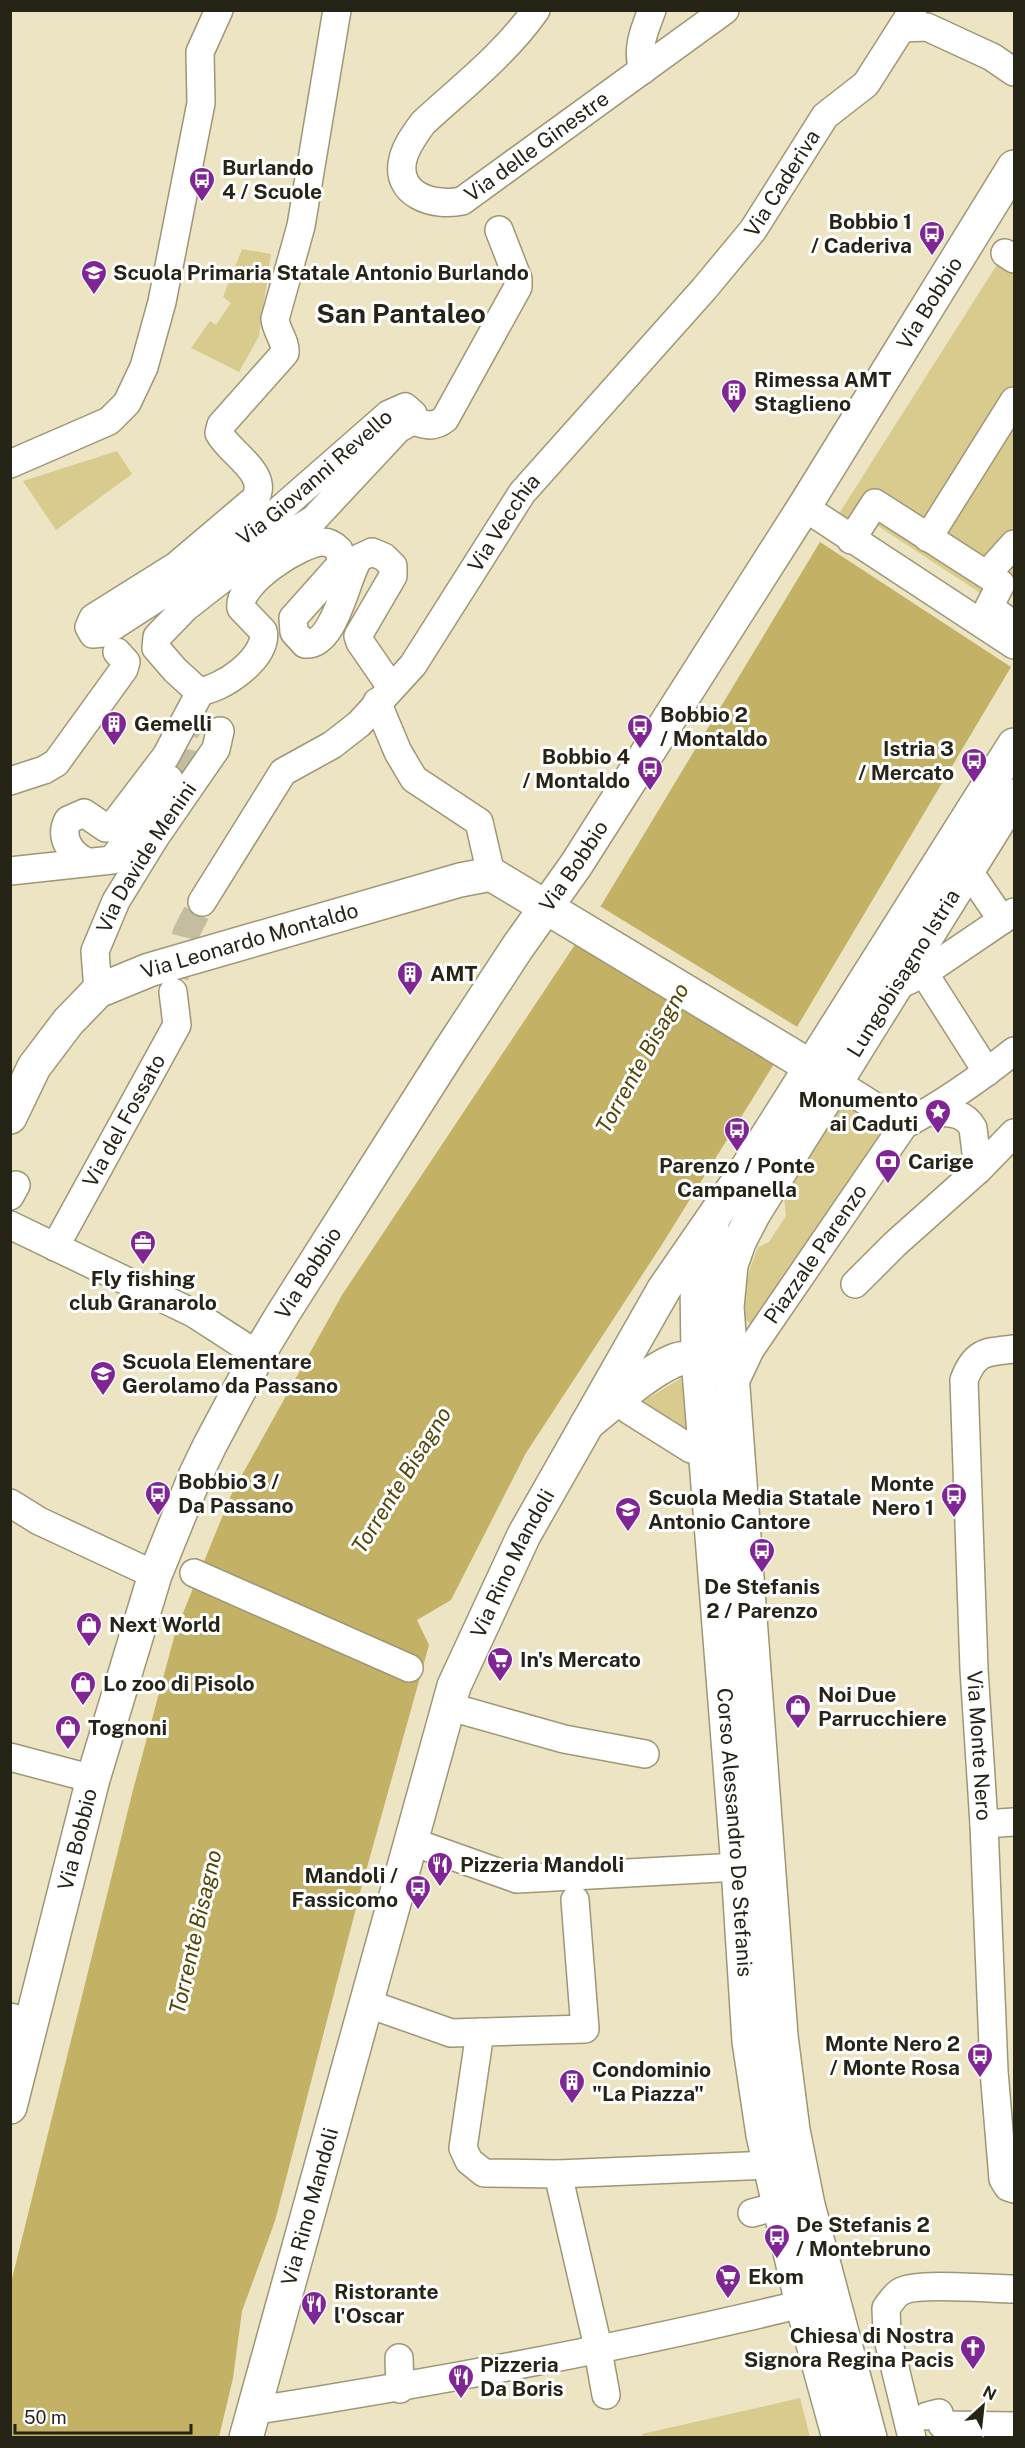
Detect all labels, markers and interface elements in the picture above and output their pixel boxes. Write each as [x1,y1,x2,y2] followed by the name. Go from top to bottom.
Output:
[460,85,614,207] street label: Via delle Ginestre
[739,125,825,241] street label: Via Caderiva
[222,155,322,204] place label: Burlando 4 / Scuole
[187,165,217,203] bus stop icon: Burlando 4 / Scuole
[811,209,912,258] place label: Bobbio 1 / Caderiva
[917,219,947,257] bus stop icon: Bobbio 1 / Caderiva
[891,252,967,354] street label: Via Bobbio
[79,258,109,296] school or university icon: Scuola Primaria Statale Antonio Burlando
[113,260,529,285] place label: Scuola Primaria Statale Antonio Burlando
[316,297,486,329] district label: San Pantaleo
[754,367,891,416] place label: Rimessa AMT Staglieno
[719,377,749,415] building icon: Rimessa AMT Staglieno
[232,404,397,550] street label: Via Giovanni Revello
[462,469,545,576] street label: Via Vecchia
[660,702,768,751] place label: Bobbio 2 / Montaldo
[99,709,129,747] building icon: Gemelli
[134,711,212,736] place label: Gemelli
[625,712,655,750] bus stop icon: Bobbio 2 / Montaldo
[858,736,954,785] place label: Istria 3 / Mercato
[522,744,630,793] place label: Bobbio 4 / Montaldo
[959,746,989,784] bus stop icon: Istria 3 / Mercato
[635,754,665,792] bus stop icon: Bobbio 4 / Montaldo
[91,777,201,937] street label: Via Davide Menini
[534,816,613,916] street label: Via Bobbio
[842,885,965,1062] street label: Lungobisagno Istria
[137,897,361,984] street label: Via Leonardo Montaldo
[395,959,425,997] building icon: AMT
[430,961,478,986] place label: AMT
[590,978,694,1138] water label: Torrente Bisagno
[77,1050,170,1191] street label: Via del Fossato
[798,1087,918,1136] place label: Monumento ai Caduti
[923,1097,953,1135] place icon: Monumento ai Caduti
[722,1115,752,1153] bus stop icon: Parenzo / Ponte Campanella
[873,1147,903,1185] bank icon: Carige
[908,1149,974,1174] place label: Carige
[659,1153,815,1202] place label: Parenzo / Ponte Campanella
[759,1179,872,1328] street label: Piazzale Parenzo
[270,1222,347,1324] street label: Via Bobbio
[128,1228,158,1266] office icon: Fly fishing club Granarolo
[69,1266,217,1315] place label: Fly fishing club Granarolo
[122,1349,338,1398] place label: Scuola Elementare Gerolamo da Passano
[88,1359,118,1397] school or university icon: Scuola Elementare Gerolamo da Passano
[346,1402,456,1558] water label: Torrente Bisagno
[178,1469,294,1518] place label: Bobbio 3 / Da Passano
[870,1471,934,1520] place label: Monte Nero 1
[143,1479,173,1517] bus stop icon: Bobbio 3 / Da Passano
[939,1481,969,1519] bus stop icon: Monte Nero 1
[465,1485,559,1642] street label: Via Rino Mandoli
[648,1485,861,1534] place label: Scuola Media Statale Antonio Cantore
[613,1495,643,1533] school or university icon: Scuola Media Statale Antonio Cantore
[747,1536,777,1574] bus stop icon: De Stefanis 2 / Parenzo
[704,1574,820,1623] place label: De Stefanis 2 / Parenzo
[74,1610,104,1648] shop icon: Next World
[109,1612,221,1637] place label: Next World
[485,1645,515,1683] supermarket icon: In's Mercato
[520,1647,641,1672] place label: In's Mercato
[68,1669,98,1707] shop icon: Lo zoo di Pisolo
[962,1670,997,1821] street label: Via Monte Nero
[103,1671,255,1696] place label: Lo zoo di Pisolo
[818,1682,947,1731] place label: Noi Due Parrucchiere
[712,1687,758,1978] street label: Corso Alessandro De Stefanis
[783,1692,813,1730] shop icon: Noi Due Parrucchiere
[53,1713,83,1751] shop icon: Tognoni
[88,1715,167,1740] place label: Tognoni
[52,1786,102,1893] street label: Via Bobbio
[163,1847,227,2017] water label: Torrente Bisagno
[425,1850,455,1888] restaurant icon: Pizzeria Mandoli
[460,1852,624,1877] place label: Pizzeria Mandoli
[291,1863,398,1912] place label: Mandoli / Fassicomo
[403,1873,433,1911] bus stop icon: Mandoli / Fassicomo
[825,2031,960,2080] place label: Monte Nero 2 / Monte Rosa
[965,2041,995,2079] bus stop icon: Monte Nero 2 / Monte Rosa
[592,2057,711,2106] place label: Condominio "La Piazza"
[557,2067,587,2105] building icon: Condominio "La Piazza"
[276,2125,343,2288] street label: Via Rino Mandoli
[796,2212,931,2261] place label: De Stefanis 2 / Montebruno
[762,2222,792,2260] bus stop icon: De Stefanis 2 / Montebruno
[713,2262,743,2300] supermarket icon: Ekom
[748,2264,804,2289] place label: Ekom
[334,2279,439,2328] place label: Ristorante l'Oscar
[299,2289,329,2327] restaurant icon: Ristorante l'Oscar
[744,2323,954,2372] place label: Chiesa di Nostra Signora Regina Pacis
[958,2333,988,2371] church icon: Chiesa di Nostra Signora Regina Pacis
[480,2352,564,2401] place label: Pizzeria Da Boris
[446,2362,476,2400] restaurant icon: Pizzeria Da Boris
[953,2376,1013,2436] north arrow
[980,2382,999,2404] text: N
[15,2397,190,2435] scale bar
[24,2407,67,2428] text: 50 m

